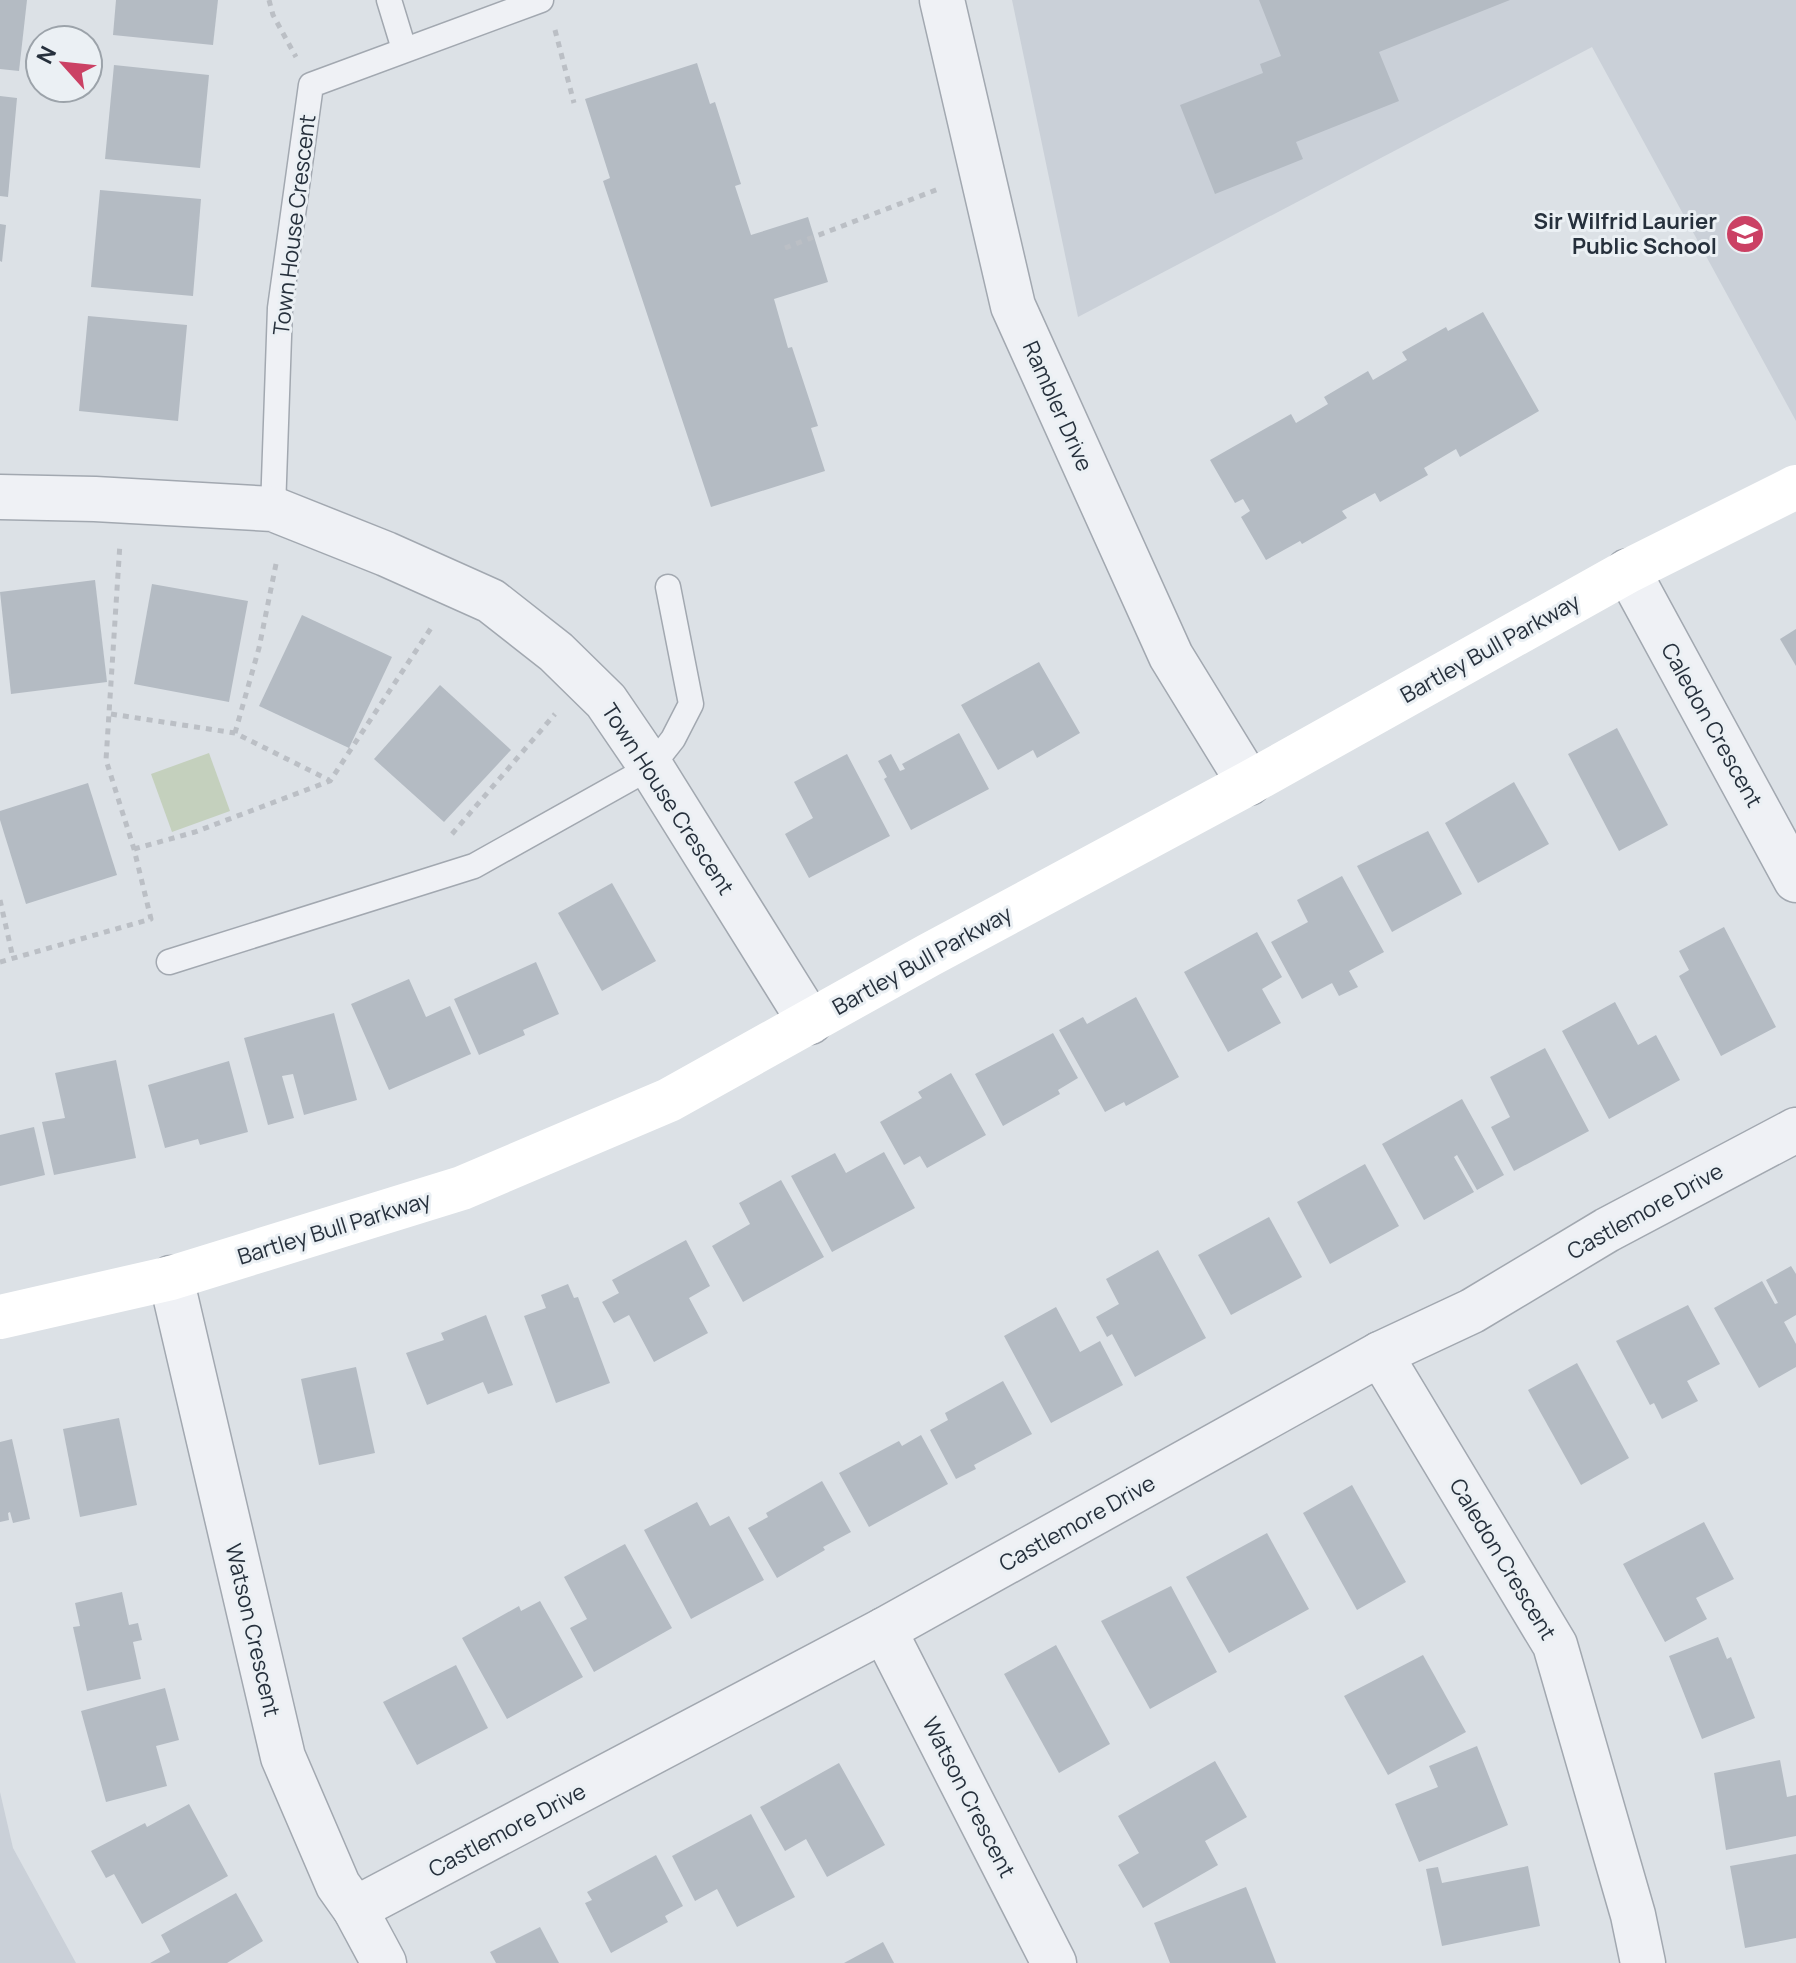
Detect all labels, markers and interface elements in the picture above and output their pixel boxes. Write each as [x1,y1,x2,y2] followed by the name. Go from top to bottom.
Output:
[24,24,104,104] north arrow
[29,41,63,69] text: N
[266,113,322,337] street label: Town House Crescent
[1533,206,1717,261] place label: Sir Wilfrid Laurier Public School
[1724,213,1766,255] school or university icon: Sir Wilfrid Laurier Public School
[1016,336,1100,476] street label: Rambler Drive
[1395,586,1585,710] street label: Bartley Bull Parkway
[1654,637,1770,813] street label: Caledon Crescent
[595,698,741,901] street label: Town House Crescent
[827,898,1017,1022] street label: Bartley Bull Parkway
[1562,1156,1728,1266] street label: Castlemore Drive
[234,1184,435,1272] street label: Bartley Bull Parkway
[994,1468,1160,1578] street label: Castlemore Drive
[1443,1473,1563,1646] street label: Caledon Crescent
[219,1541,288,1720] street label: Watson Crescent
[916,1711,1023,1883] street label: Watson Crescent
[423,1776,591,1884] street label: Castlemore Drive

